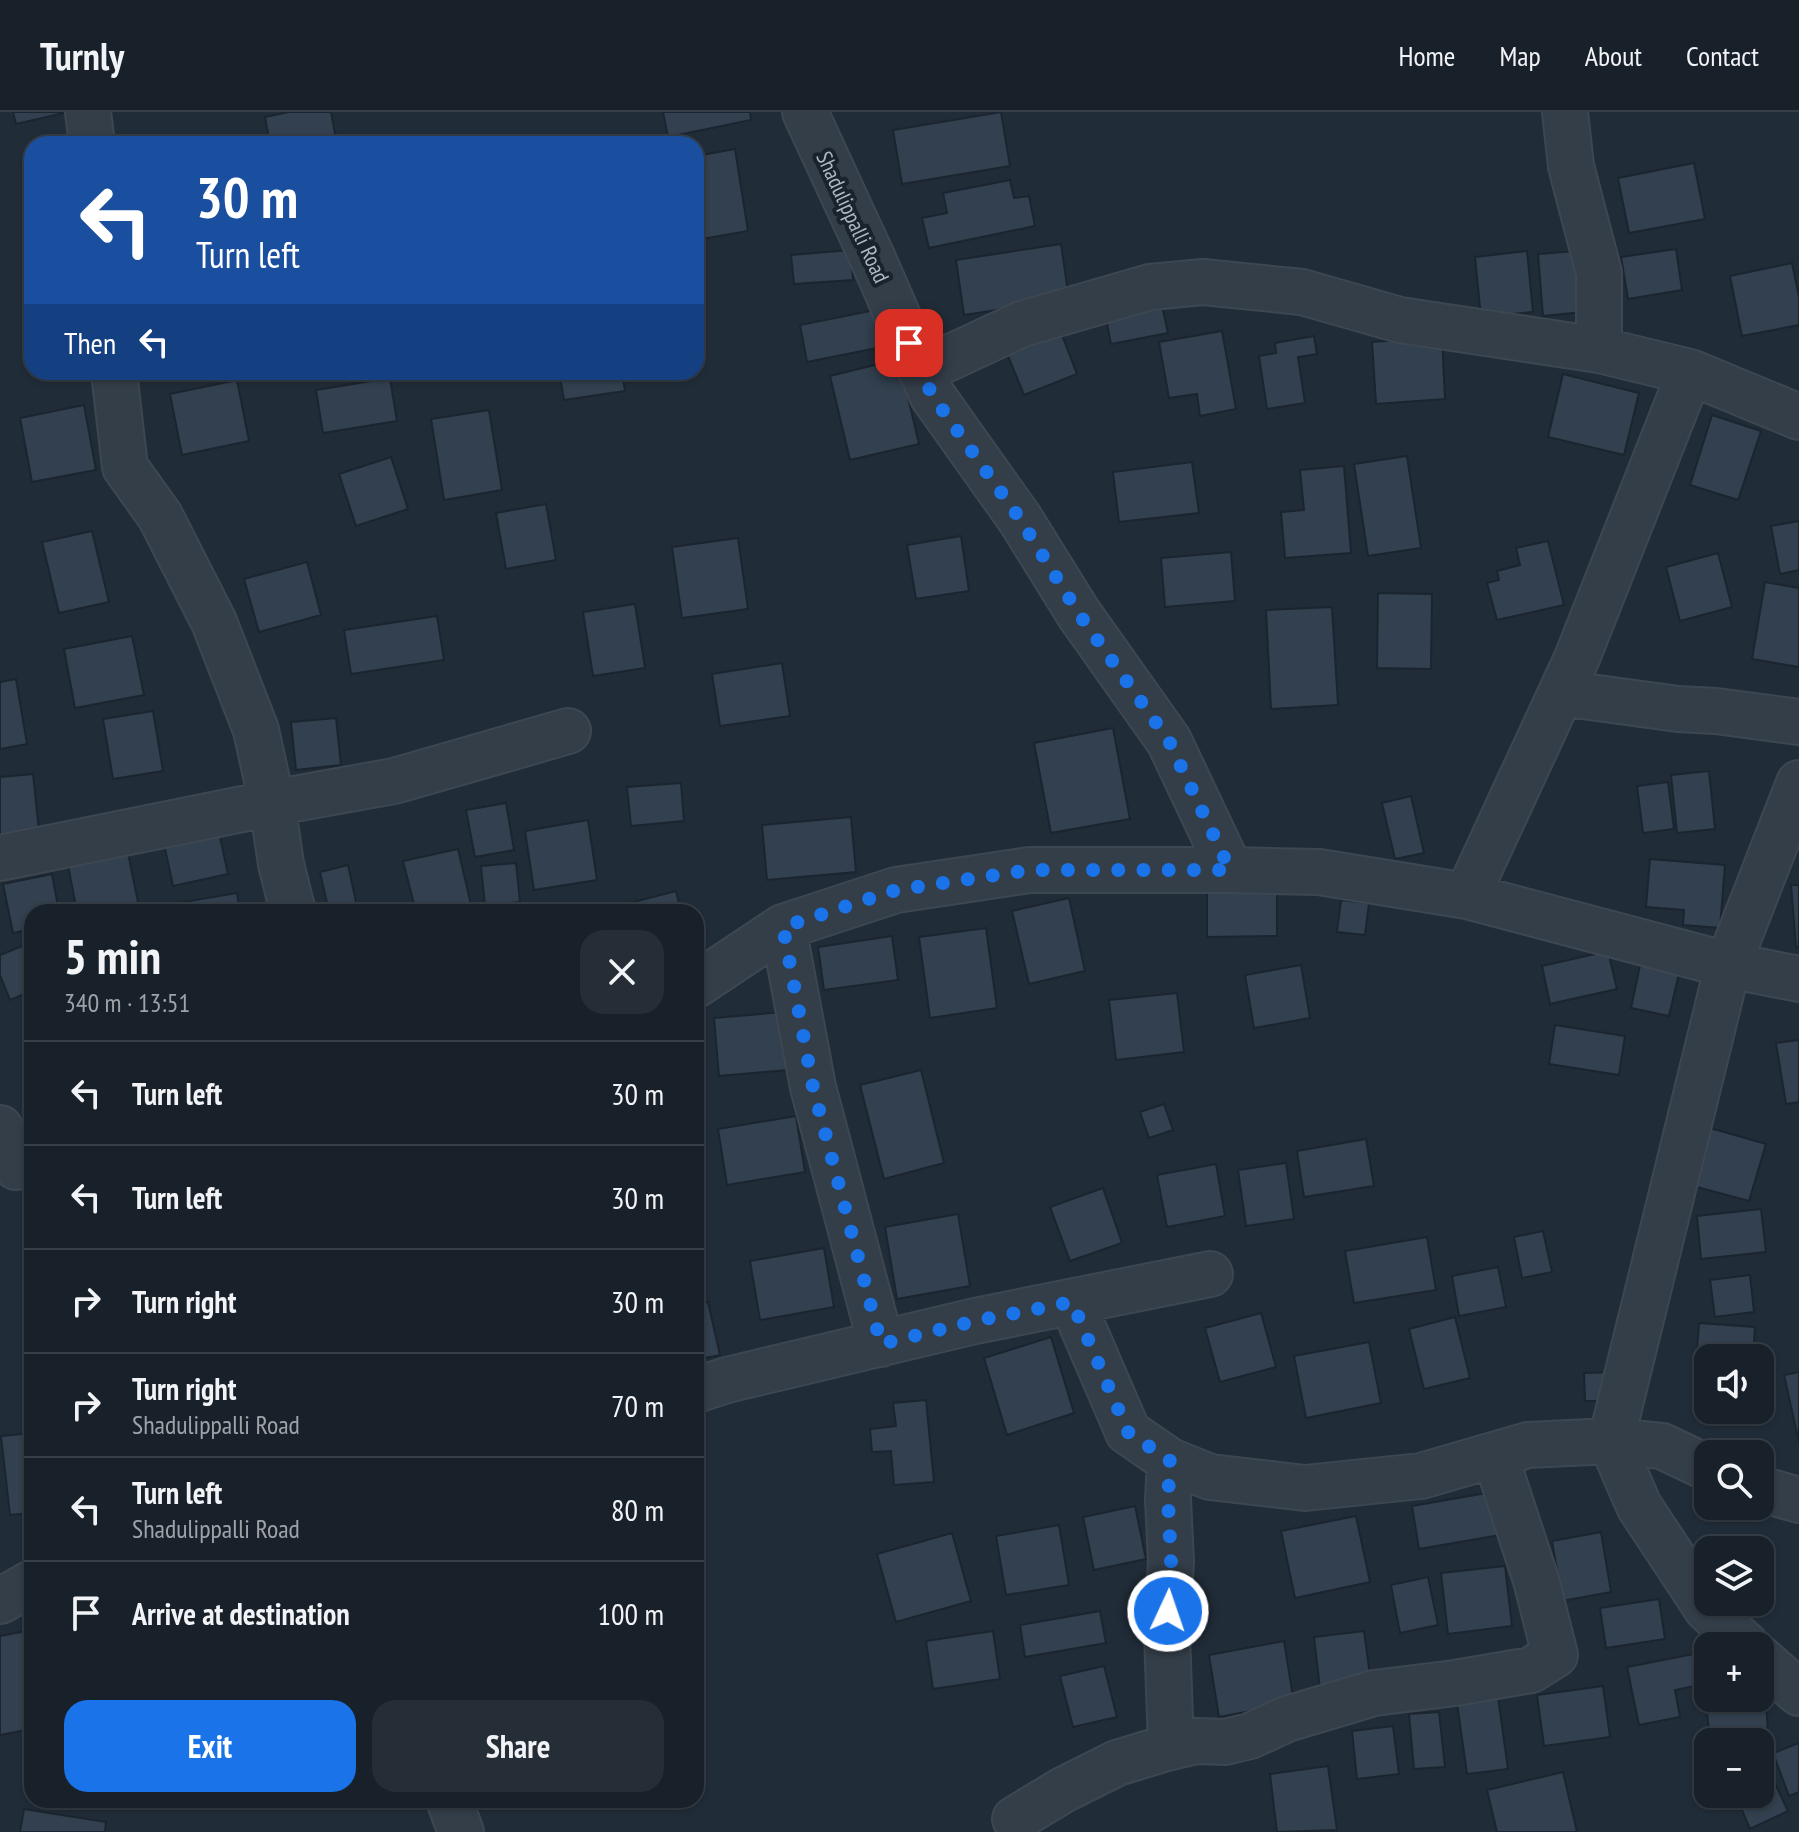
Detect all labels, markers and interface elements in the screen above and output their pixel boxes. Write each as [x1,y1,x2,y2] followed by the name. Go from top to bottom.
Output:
[40,31,124,80] text: Turnly
[1399,37,1455,74] text: Home
[1499,37,1541,74] text: Map
[1585,37,1642,74] text: About
[1686,37,1759,74] text: Contact
[810,147,896,287] street label: Shadulippalli Road
[196,161,298,233] text: 30 m
[64,168,168,272] icon: left
[196,231,300,278] text: Turn left
[875,309,943,377] pin
[132,320,176,364] icon: left
[887,321,931,365] icon: arrive
[64,323,116,362] text: Then
[64,925,161,987] text: 5 min
[580,930,664,1014] button: close
[64,986,190,1019] text: 340 m · 13:51
[64,1071,108,1115] icon: left
[132,1074,222,1113] text: Turn left
[611,1074,664,1113] text: 30 m
[64,1175,108,1219] icon: left
[132,1178,222,1217] text: Turn left
[611,1178,664,1217] text: 30 m
[64,1279,108,1323] icon: right
[132,1282,236,1321] text: Turn right
[611,1282,664,1321] text: 30 m
[1694,1344,1774,1808] map controls
[1694,1344,1774,1424] button: sound
[132,1369,236,1408] text: Turn right
[64,1383,108,1427] icon: right
[611,1386,664,1425] text: 70 m
[132,1408,300,1441] text: Shadulippalli Road
[1694,1440,1774,1520] button: search
[132,1473,222,1512] text: Turn left
[64,1487,108,1531] icon: left
[611,1490,664,1529] text: 80 m
[132,1512,300,1545] text: Shadulippalli Road
[1694,1536,1774,1616] button: layers
[1126,1569,1210,1653] position arrow
[64,1591,108,1635] icon: arrive
[132,1594,350,1633] text: Arrive at destination
[598,1594,664,1633] text: 100 m
[1694,1632,1774,1712] button: +
[64,1700,356,1792] button: Exit
[372,1700,664,1792] button: Share
[1694,1728,1774,1808] button: −

